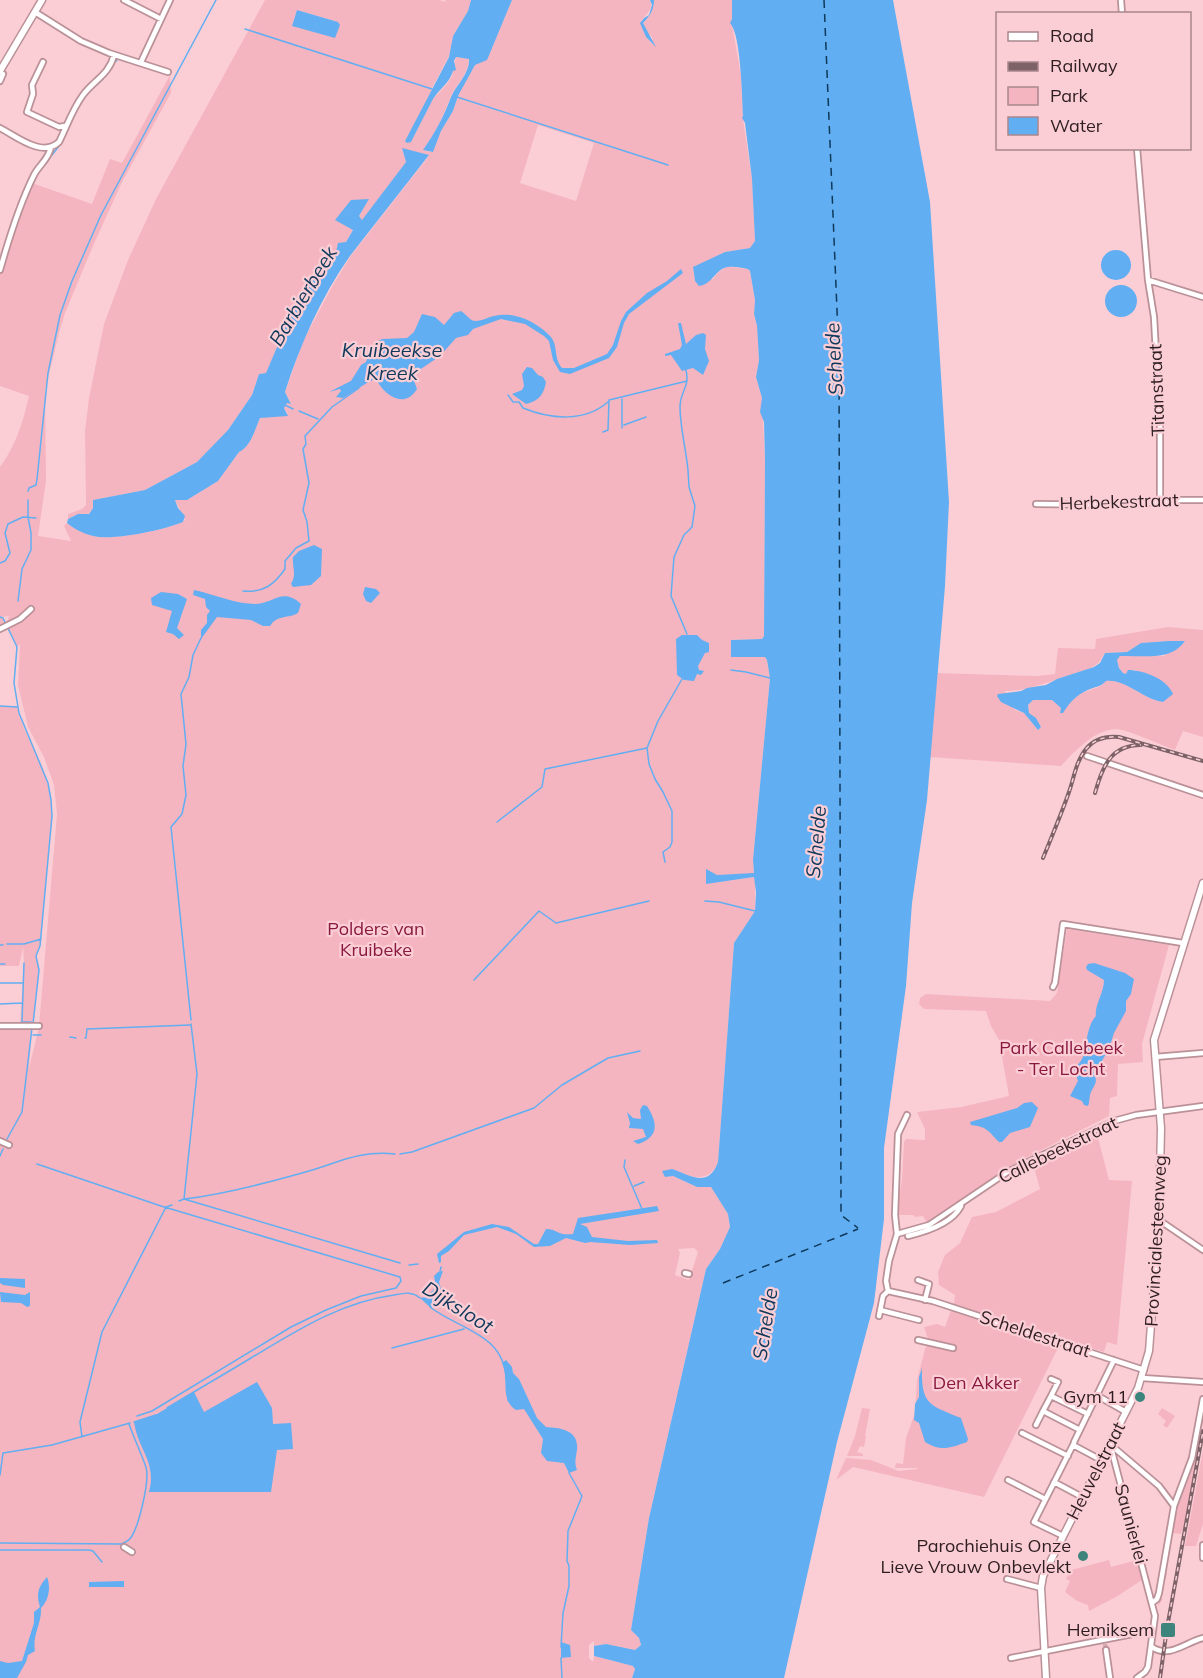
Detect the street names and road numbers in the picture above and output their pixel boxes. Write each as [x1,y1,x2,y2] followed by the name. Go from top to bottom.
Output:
[1143,343,1170,437] street label: Titanstraat
[1059,488,1179,515] street label: Herbekestraat
[994,1111,1121,1188] street label: Callebeekstraat
[1140,1155,1171,1327] street label: Provincialesteenweg
[977,1305,1093,1362] street label: Scheldestraat
[1061,1418,1130,1524] street label: Heuvelstraat
[1110,1481,1153,1566] street label: Saunierlei

